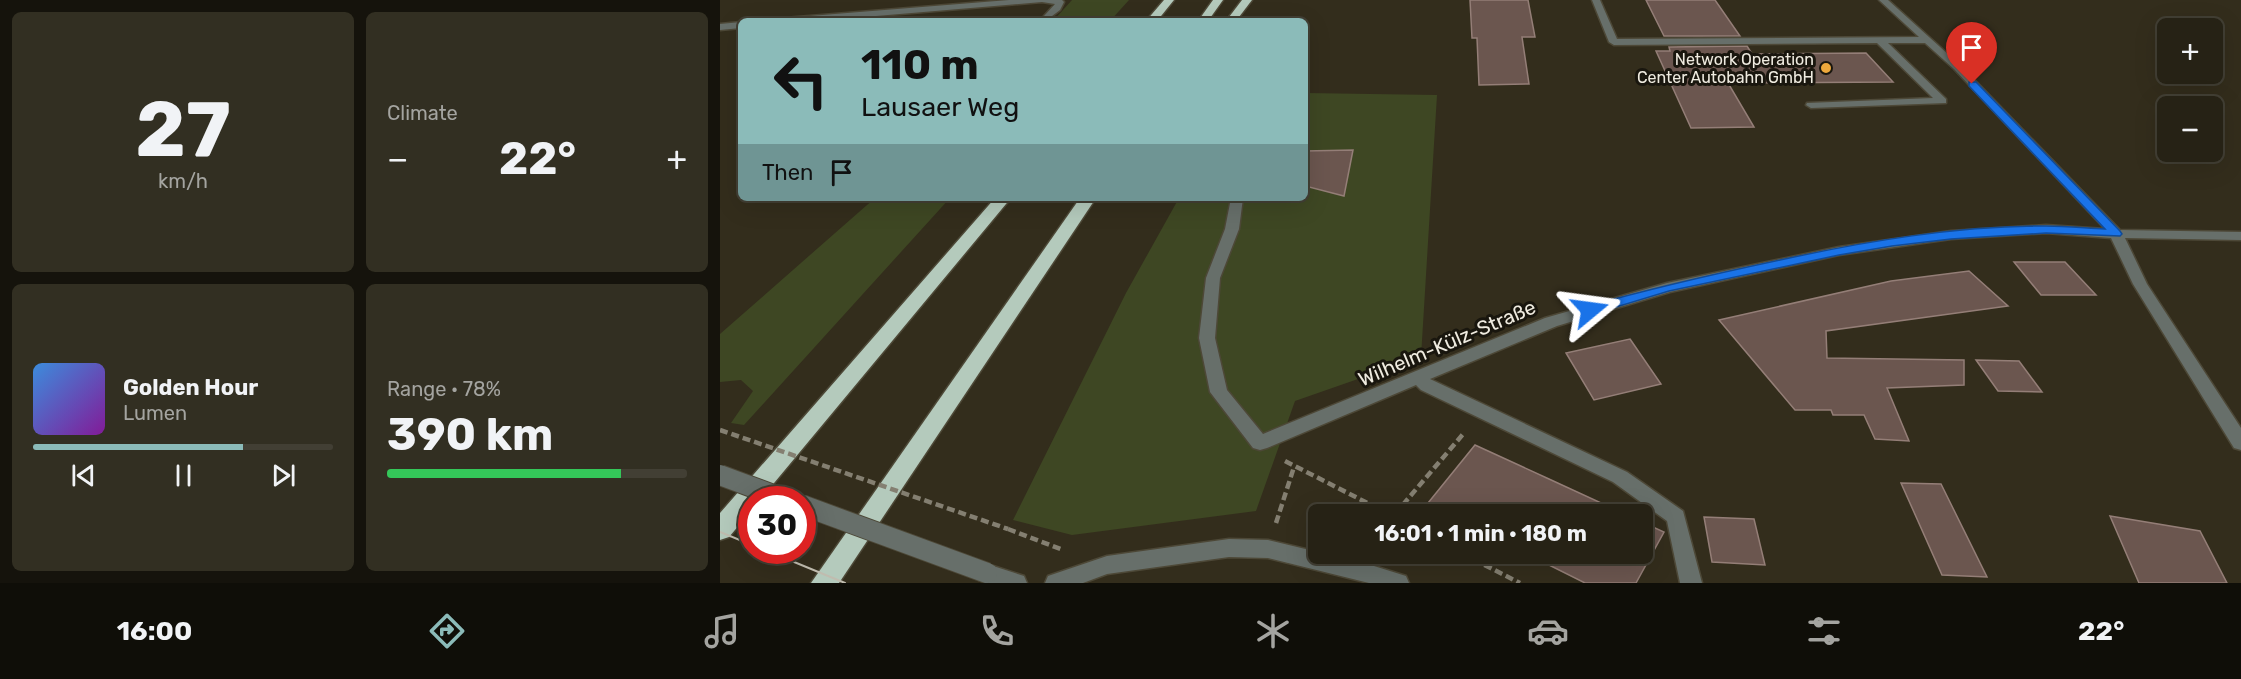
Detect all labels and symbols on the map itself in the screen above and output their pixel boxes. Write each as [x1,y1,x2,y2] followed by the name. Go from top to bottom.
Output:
[1946,22,1997,84] pin
[1637,50,1814,87] place label: Network Operation Center Autobahn GmbH
[1819,61,1833,75] marker: Network Operation Center Autobahn GmbH
[1558,278,1622,342] position arrow
[1355,295,1539,391] street label: Wilhelm-Külz-Straße
[738,486,816,564] speed limit sign: 30

